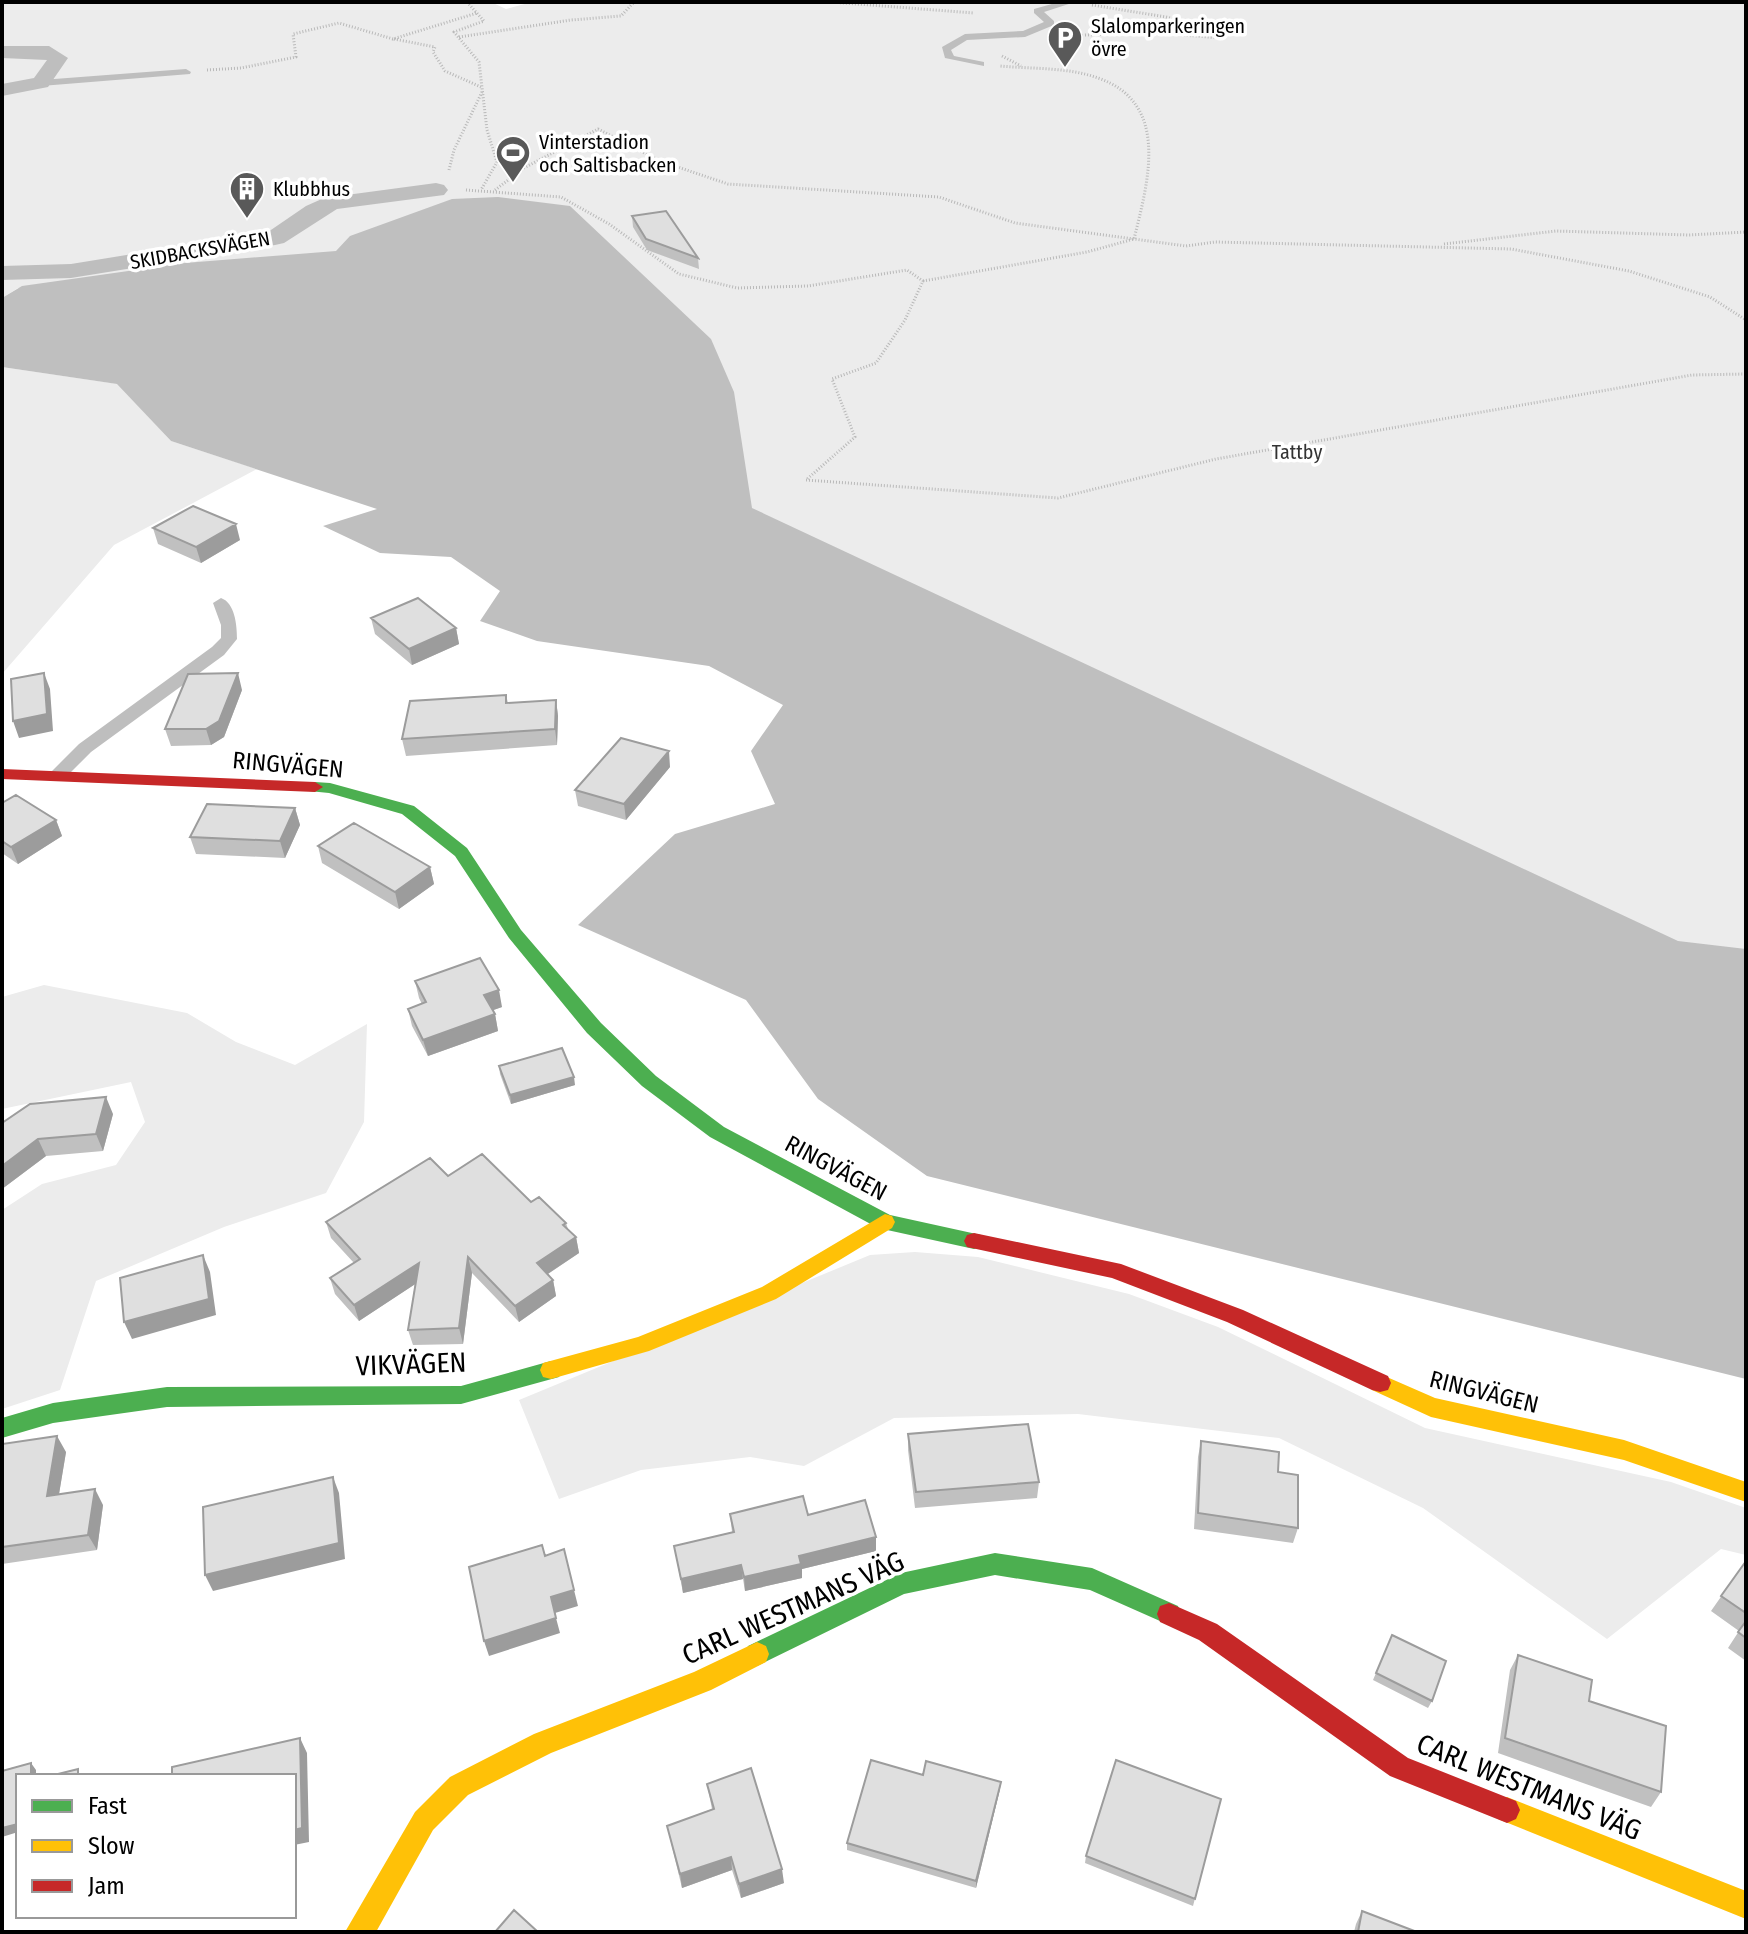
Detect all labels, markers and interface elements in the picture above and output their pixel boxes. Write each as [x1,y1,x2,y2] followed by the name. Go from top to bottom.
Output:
[1091,14,1245,61] place label: Slalomparkeringen övre
[1046,19,1084,69] parking icon: Slalomparkeringen övre
[539,130,677,177] place label: Vinterstadion och Saltisbacken
[494,134,532,184] sports icon: Vinterstadion och Saltisbacken
[228,170,266,220] building icon: Klubbhus
[273,177,350,201] place label: Klubbhus
[128,226,272,274] street label: SKIDBACKSVÄGEN
[1272,440,1322,464] park label: Tattby
[231,746,345,784] street label: RINGVÄGEN
[780,1129,892,1207] street label: RINGVÄGEN
[355,1346,467,1382] street label: VIKVÄGEN
[1427,1365,1541,1419] street label: RINGVÄGEN
[677,1544,909,1672] street label: CARL WESTMANS VÄG
[1412,1727,1646,1847] street label: CARL WESTMANS VÄG
[16,1774,296,1918] legend
[88,1792,127,1820] text: Fast
[88,1832,135,1860] text: Slow
[88,1872,125,1900] text: Jam

